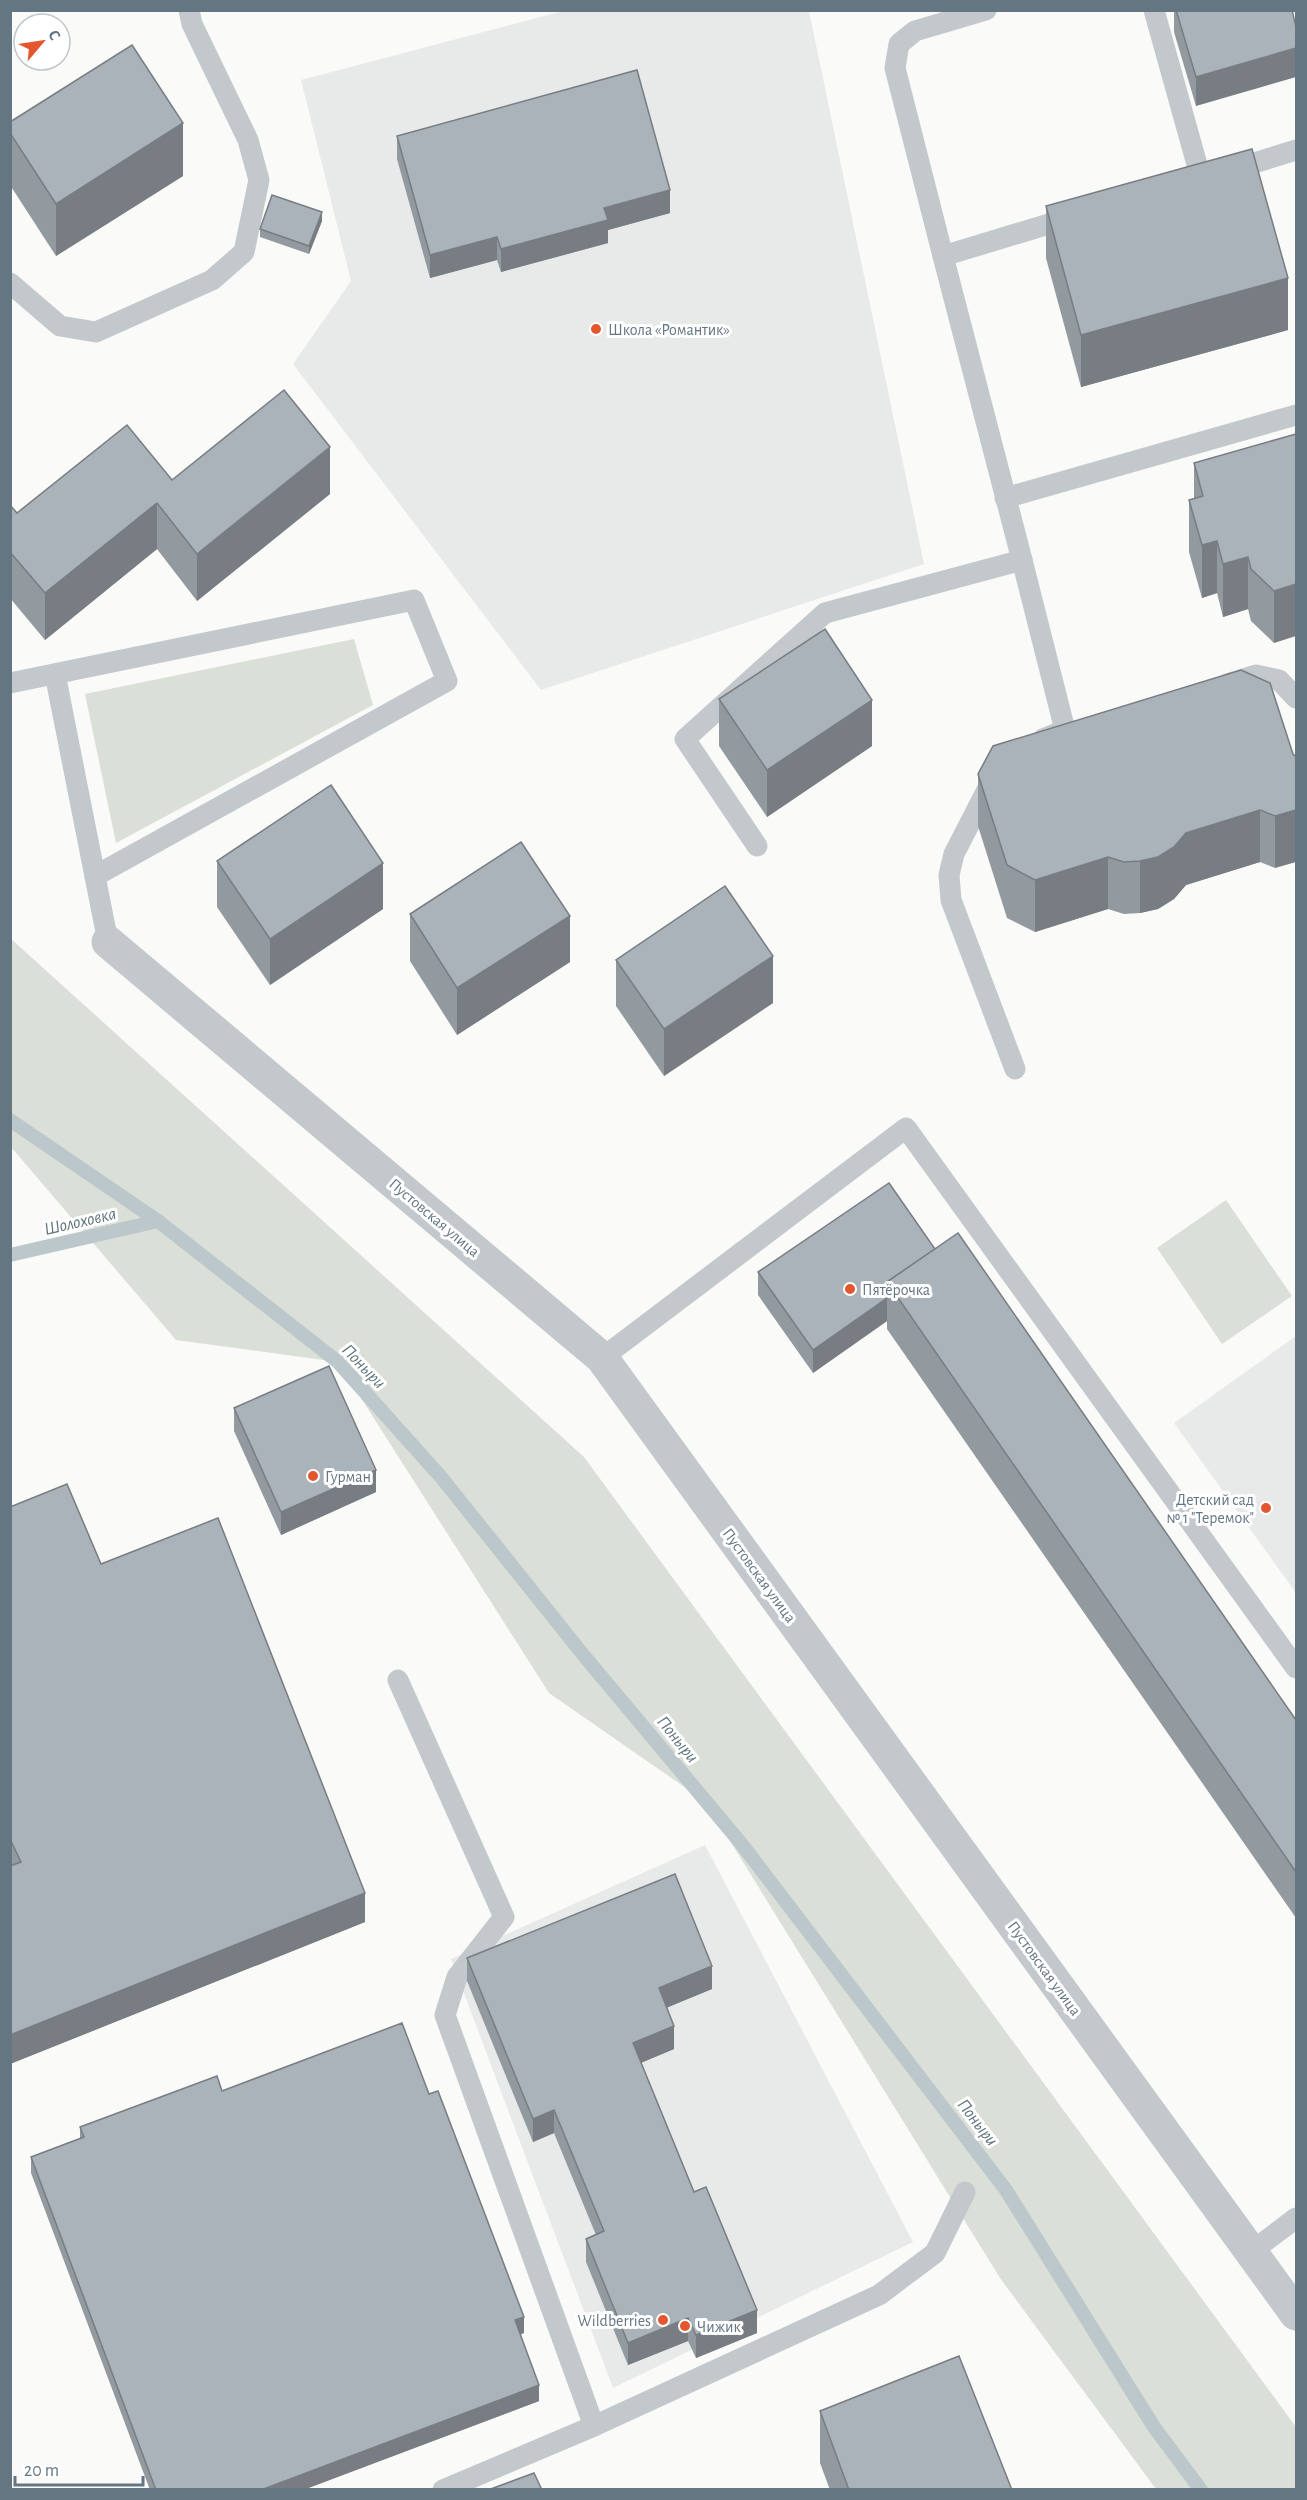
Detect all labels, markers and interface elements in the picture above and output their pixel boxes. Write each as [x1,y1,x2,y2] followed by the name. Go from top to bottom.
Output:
[12,12,72,72] north arrow
[45,27,63,43] text: С
[589,322,603,336] marker: Школа «Романтик»
[608,322,730,338] place label: Школа «Романтик»
[385,1175,483,1261] street label: Пустовская улица
[43,1205,118,1239] water label: Шолоховка
[843,1282,857,1296] marker: Пятёрочка
[862,1282,930,1298] place label: Пятёрочка
[338,1341,389,1392] water label: Поныри
[306,1469,320,1483] marker: Гурман
[325,1469,371,1486] place label: Гурман
[1166,1492,1254,1526] place label: Детский сад № 1 "Теремок"
[1259,1501,1273,1515] marker: Детский сад № 1 "Теремок"
[719,1525,799,1626] street label: Пустовская улица
[653,1713,701,1766] water label: Поныри
[1004,1918,1084,2019] street label: Пустовская улица
[953,2096,1001,2149] water label: Поныри
[577,2313,651,2329] place label: Wildberries
[656,2313,670,2327] marker: Wildberries
[678,2319,692,2333] marker: Чижик
[697,2319,741,2335] place label: Чижик
[15,2449,142,2487] scale bar
[24,2462,59,2480] text: 20 m

